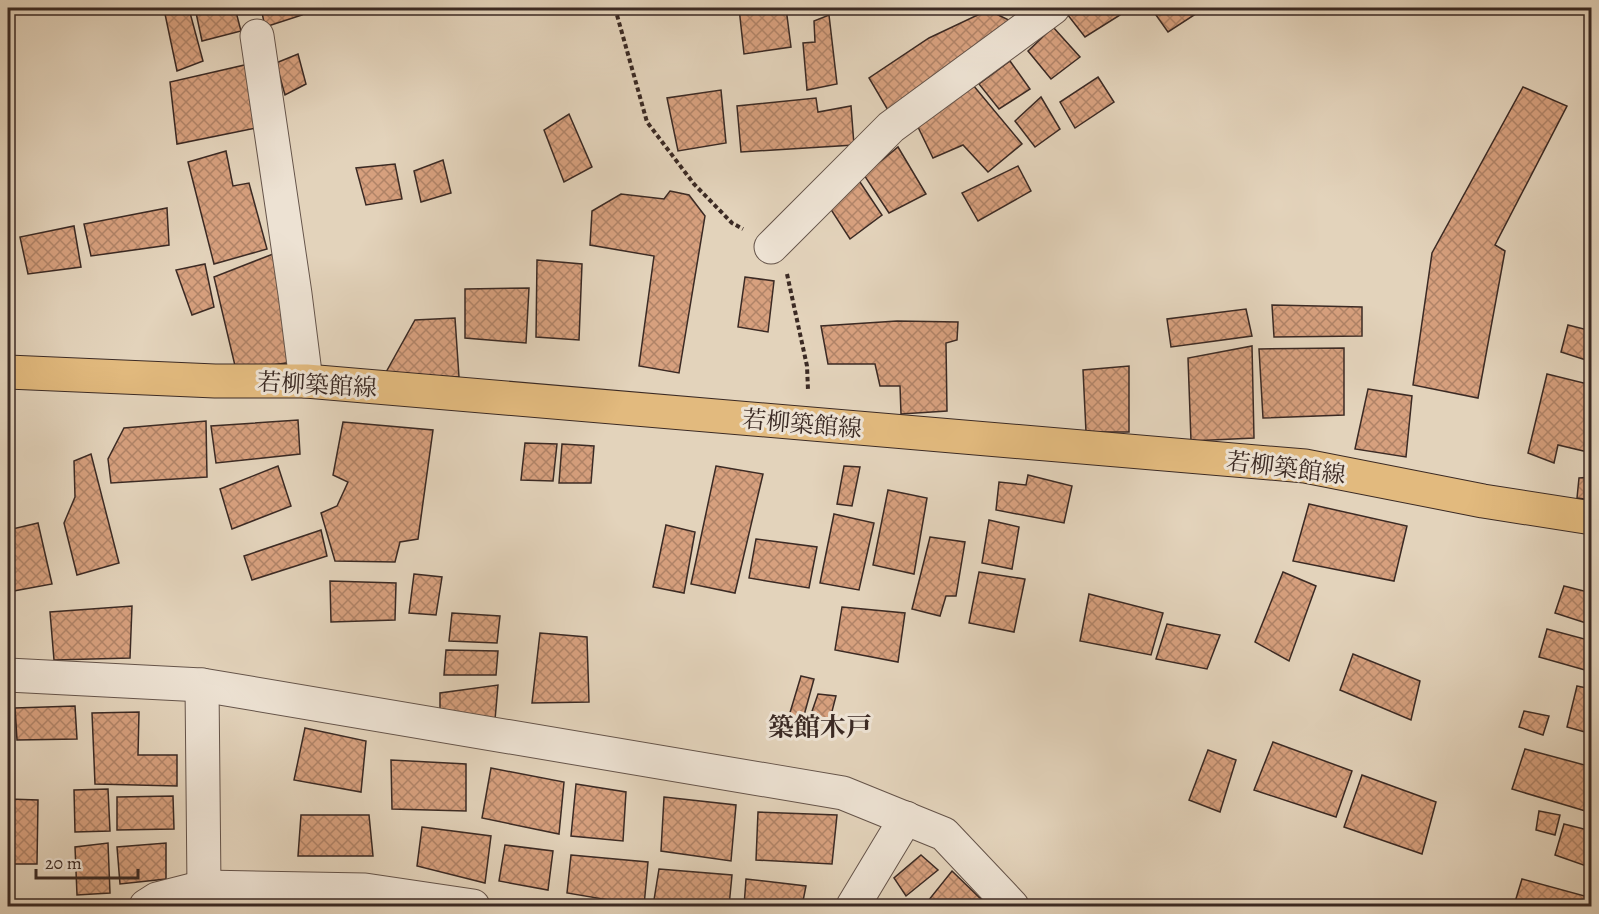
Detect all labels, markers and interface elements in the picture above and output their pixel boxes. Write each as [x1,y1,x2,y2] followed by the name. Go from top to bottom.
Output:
[256,366,378,404] street label: 若柳築館線
[741,403,863,445] street label: 若柳築館線
[1224,445,1348,491] street label: 若柳築館線
[768,710,872,745] district label: 築館木戸
[36,842,138,880] scale bar
[45,851,82,875] text: 20 m

